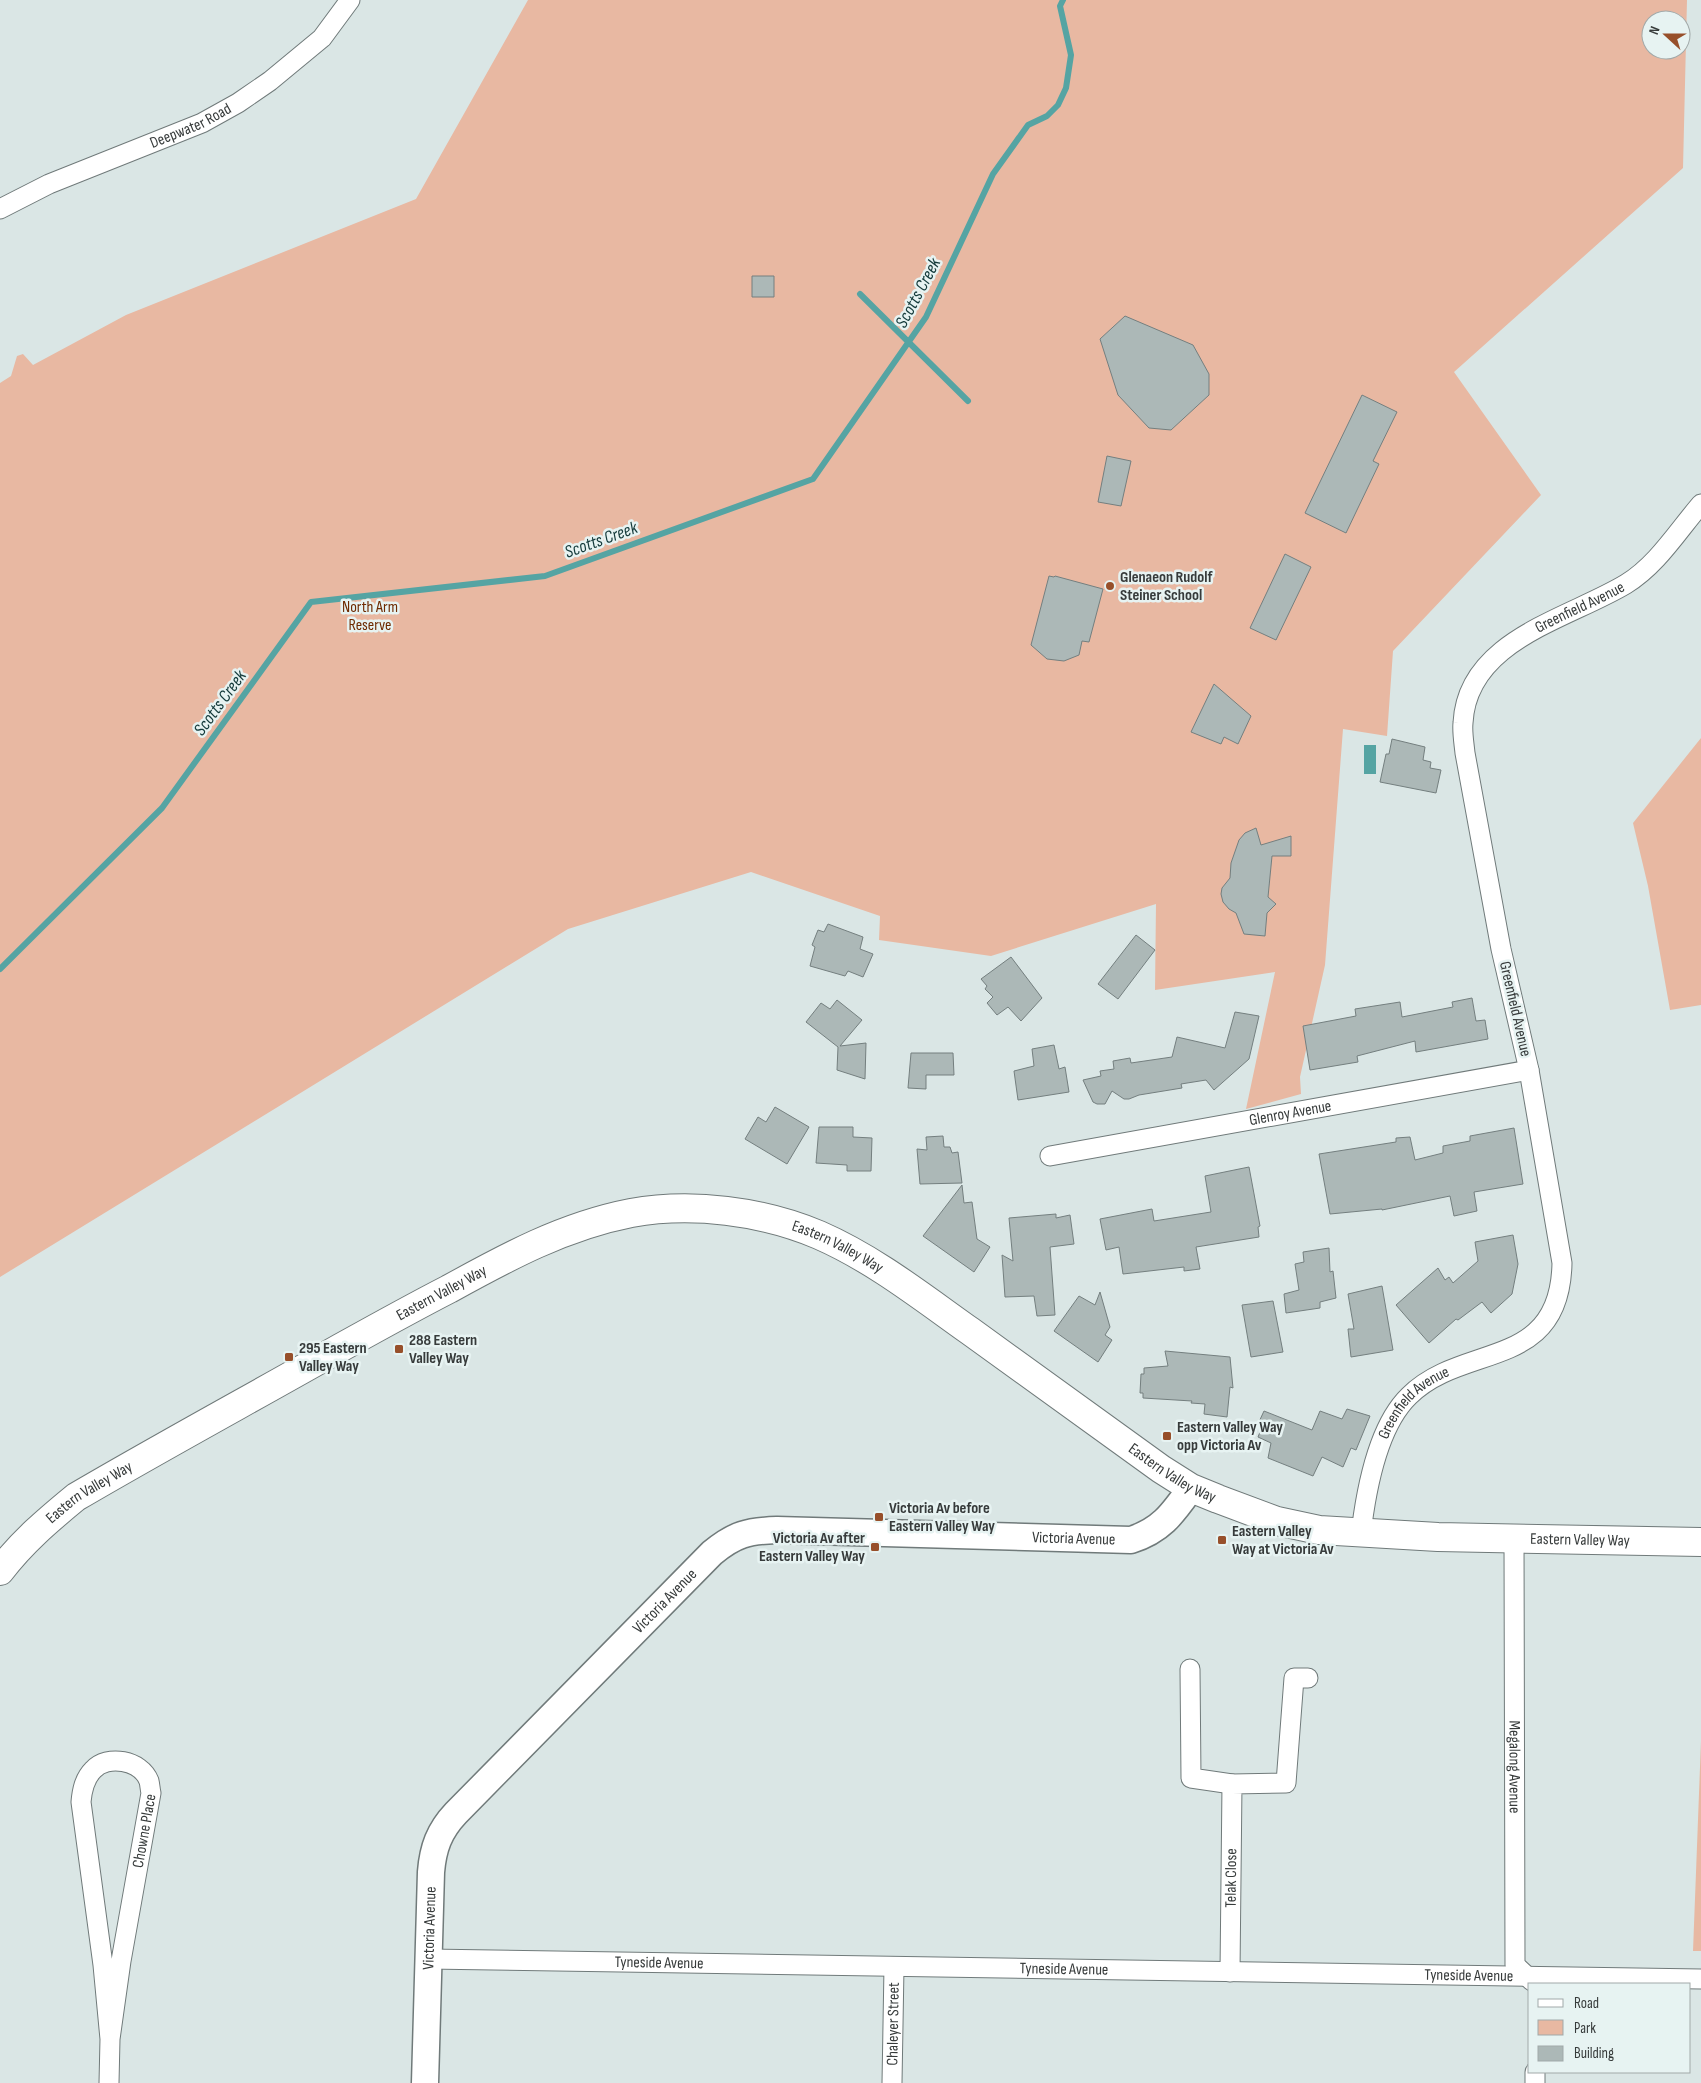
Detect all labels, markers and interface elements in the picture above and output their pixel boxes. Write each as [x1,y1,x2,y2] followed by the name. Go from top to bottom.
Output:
[1641,10,1691,60] north arrow
[1645,24,1664,37] text: N
[147,99,235,152] street label: Deepwater Road
[891,254,946,331] water label: Scotts Creek
[562,517,641,563] water label: Scotts Creek
[1120,568,1214,605] place label: Glenaeon Rudolf Steiner School
[1532,577,1628,637] street label: Greenfield Avenue
[1104,580,1116,592] marker: Glenaeon Rudolf Steiner School
[342,598,398,635] park label: North Arm Reserve
[189,665,252,740] water label: Scotts Creek
[1495,960,1535,1058] street label: Greenfield Avenue
[1248,1096,1333,1130] street label: Glenroy Avenue
[790,1216,887,1277] street label: Eastern Valley Way
[393,1261,490,1325] street label: Eastern Valley Way
[409,1331,477,1368] place label: 288 Eastern Valley Way
[299,1339,367,1376] place label: 295 Eastern Valley Way
[393,1343,405,1355] marker: 288 Eastern Valley Way
[283,1351,295,1363] marker: 295 Eastern Valley Way
[1374,1362,1452,1442] street label: Greenfield Avenue
[1177,1418,1283,1455] place label: Eastern Valley Way opp Victoria Av
[1161,1430,1173,1442] marker: Eastern Valley Way opp Victoria Av
[1125,1439,1219,1507] street label: Eastern Valley Way
[42,1457,136,1527] street label: Eastern Valley Way
[889,1499,995,1536] place label: Victoria Av before Eastern Valley Way
[873,1511,885,1523] marker: Victoria Av before Eastern Valley Way
[1232,1522,1334,1559] place label: Eastern Valley Way at Victoria Av
[1032,1528,1116,1549] street label: Victoria Avenue
[759,1529,865,1566] place label: Victoria Av after Eastern Valley Way
[1530,1529,1630,1550] street label: Eastern Valley Way
[1216,1534,1228,1546] marker: Eastern Valley Way at Victoria Av
[869,1541,881,1553] marker: Victoria Av after Eastern Valley Way
[629,1565,701,1637] street label: Victoria Avenue
[1505,1721,1524,1813] street label: Megalong Avenue
[128,1792,160,1869] street label: Chowne Place
[1221,1848,1241,1908] street label: Telak Close
[419,1886,440,1970] street label: Victoria Avenue
[614,1952,704,1973] street label: Tyneside Avenue
[1019,1959,1109,1979] street label: Tyneside Avenue
[1424,1965,1513,1986] street label: Tyneside Avenue
[883,1982,903,2066] street label: Chaleyer Street
[1528,1983,1691,2073] legend
[1574,1994,1599,2013] text: Road
[1574,2019,1596,2038] text: Park
[1574,2044,1614,2063] text: Building

